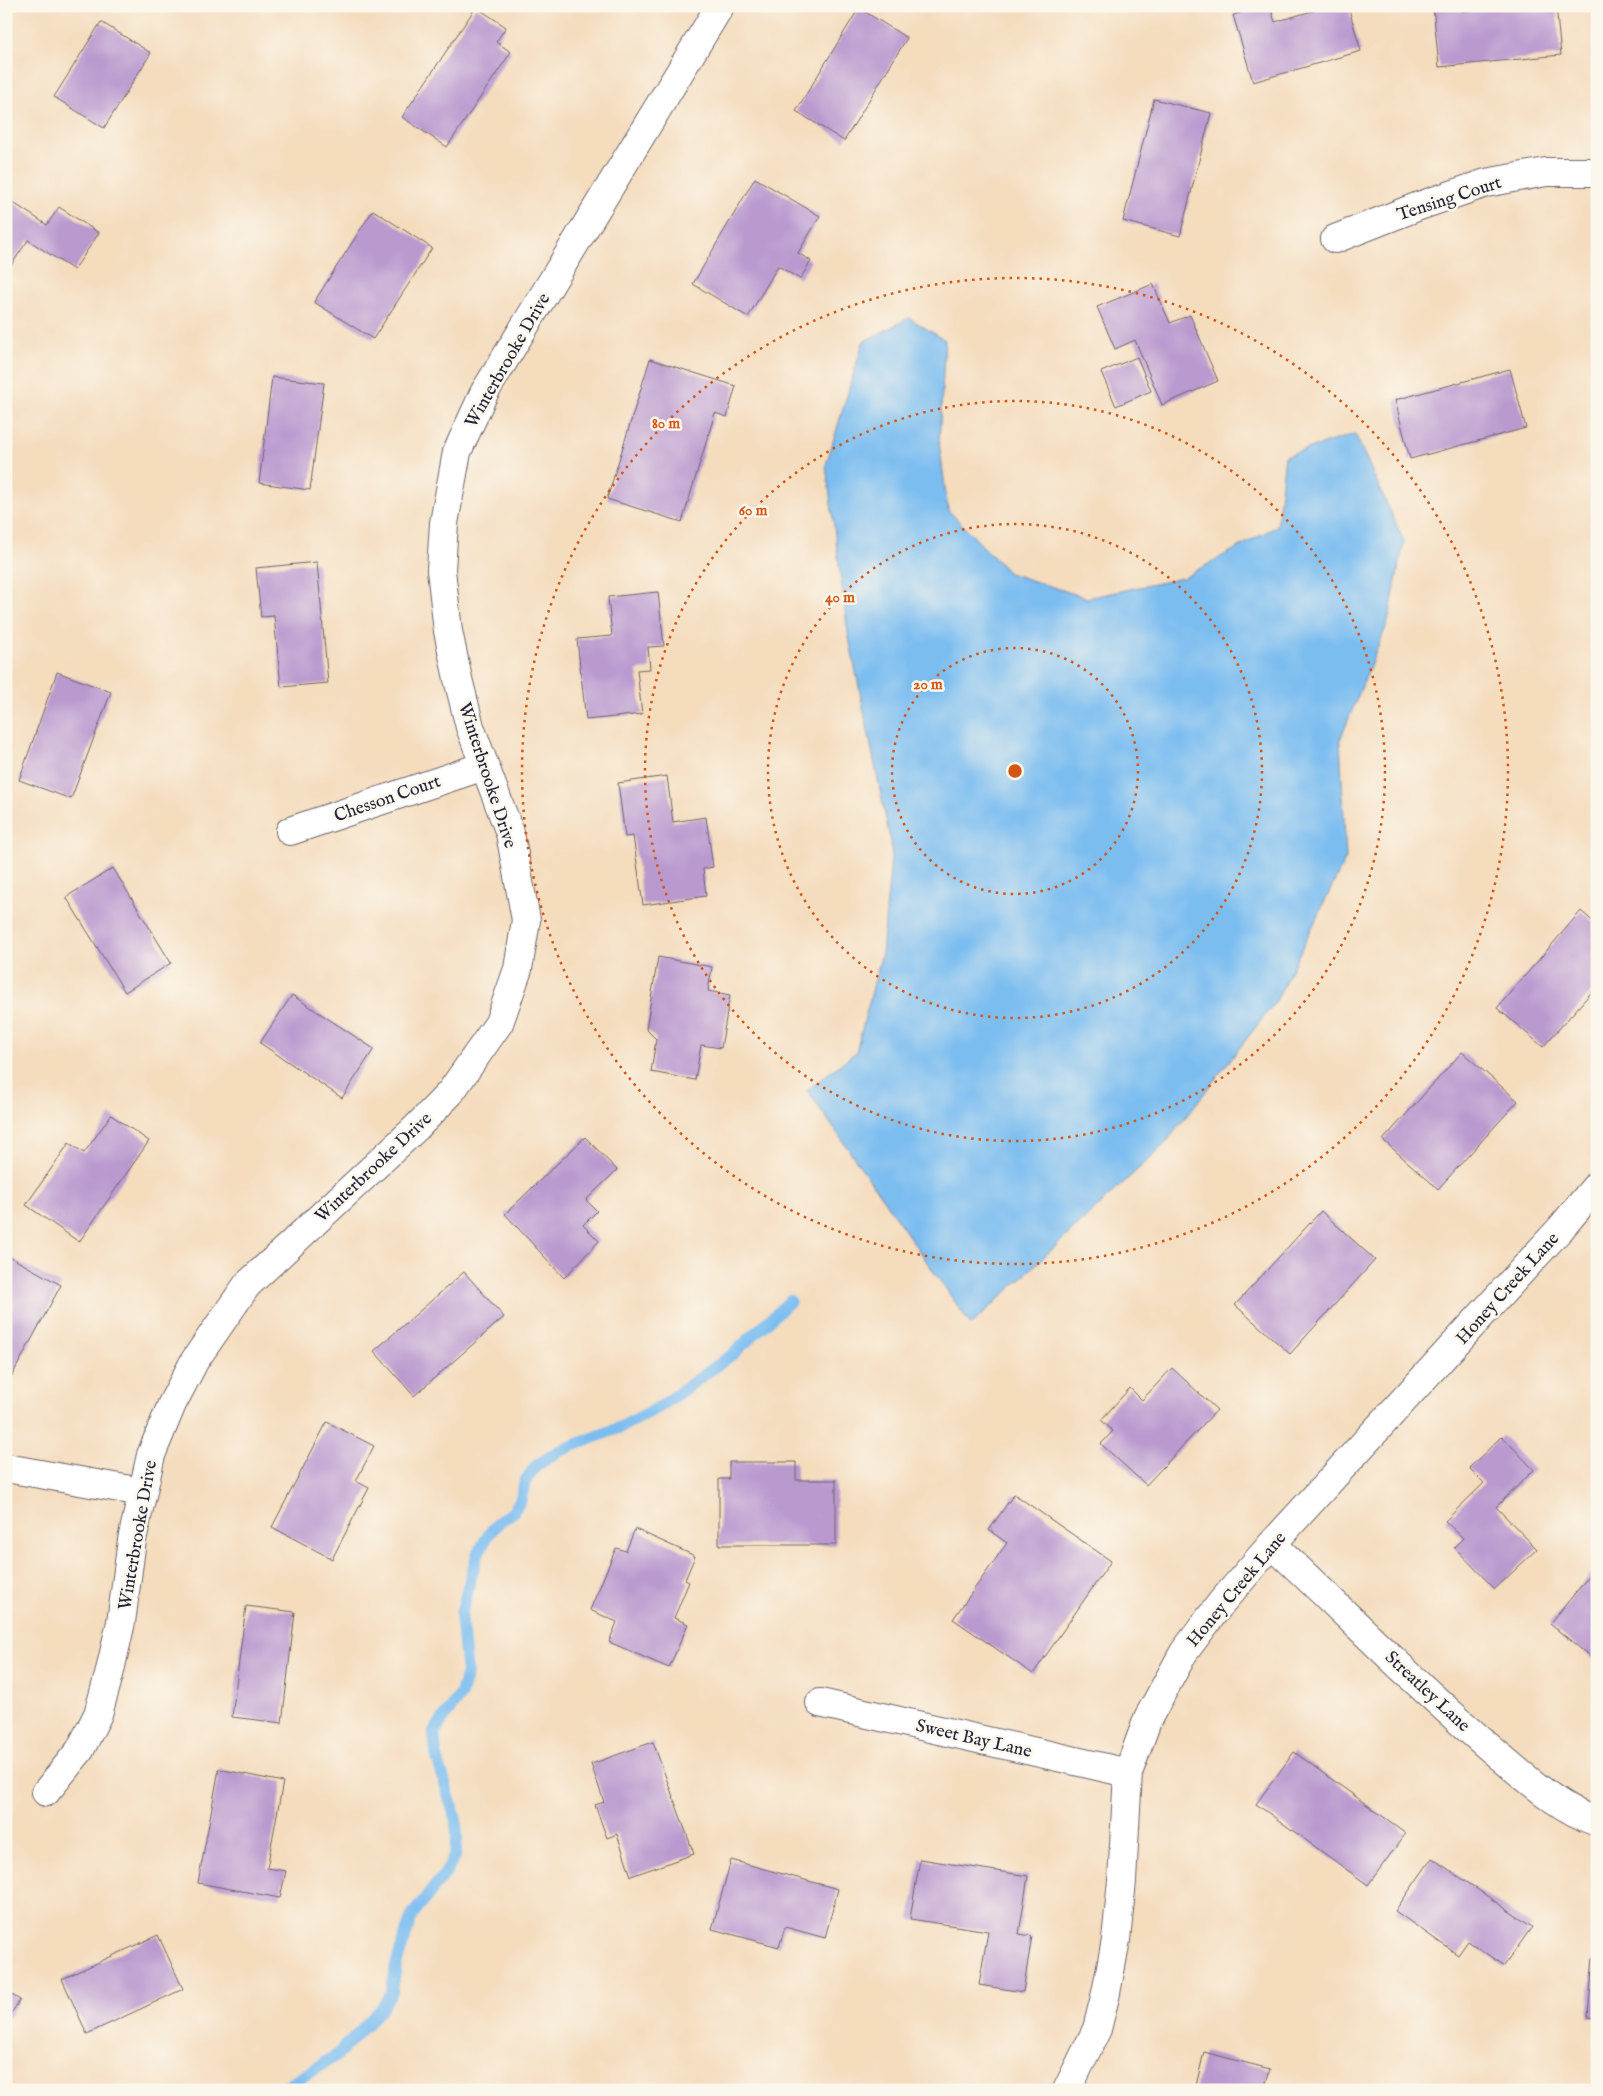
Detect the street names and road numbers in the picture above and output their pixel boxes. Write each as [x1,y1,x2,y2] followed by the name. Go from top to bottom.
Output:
[1394,172,1505,227] street label: Tensing Court
[460,289,556,432] street label: Winterbrooke Drive
[452,700,521,851] street label: Winterbrooke Drive
[331,770,444,828] street label: Chesson Court
[311,1108,437,1228] street label: Winterbrooke Drive
[1452,1228,1565,1350] street label: Honey Creek Lane
[114,1459,163,1612] street label: Winterbrooke Drive
[1182,1528,1292,1652] street label: Honey Creek Lane
[1379,1647,1475,1738] street label: Streatley Lane
[914,1715,1034,1764] street label: Sweet Bay Lane

